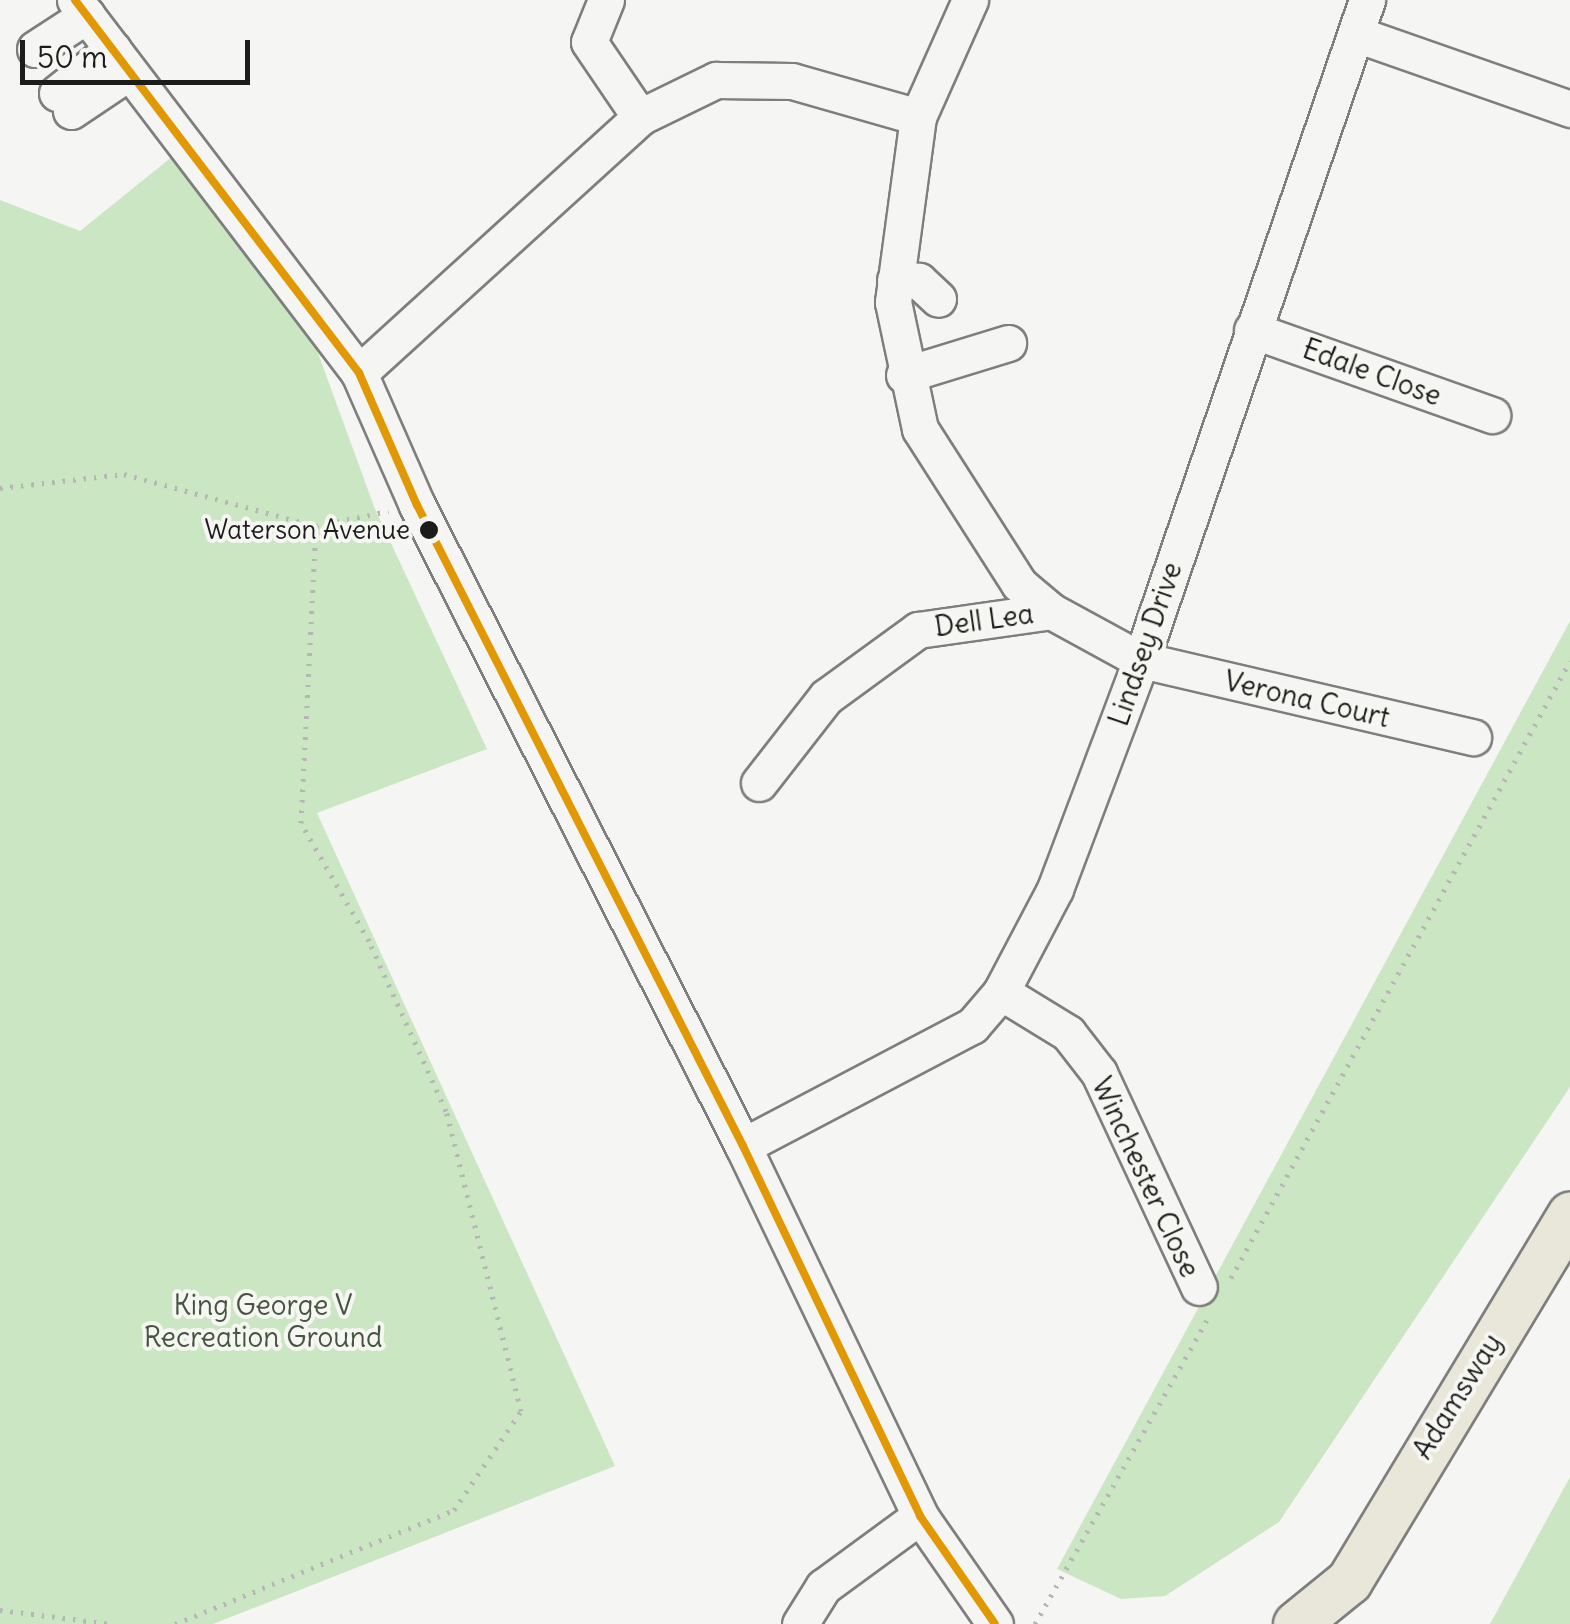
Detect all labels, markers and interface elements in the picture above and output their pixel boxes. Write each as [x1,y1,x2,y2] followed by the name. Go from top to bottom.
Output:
[25,20,255,82] scale bar
[37,38,107,76] text: 50 m
[1298,331,1446,413] street label: Edale Close
[204,514,410,546] place label: Waterson Avenue
[419,520,439,540] marker: Waterson Avenue
[1101,558,1189,730] street label: Lindsey Drive
[932,596,1036,644] street label: Dell Lea
[1221,664,1393,734] street label: Verona Court
[1085,1072,1207,1282] street label: Winchester Close
[144,1288,382,1354] park label: King George V Recreation Ground
[1405,1327,1509,1465] street label: Adamsway

